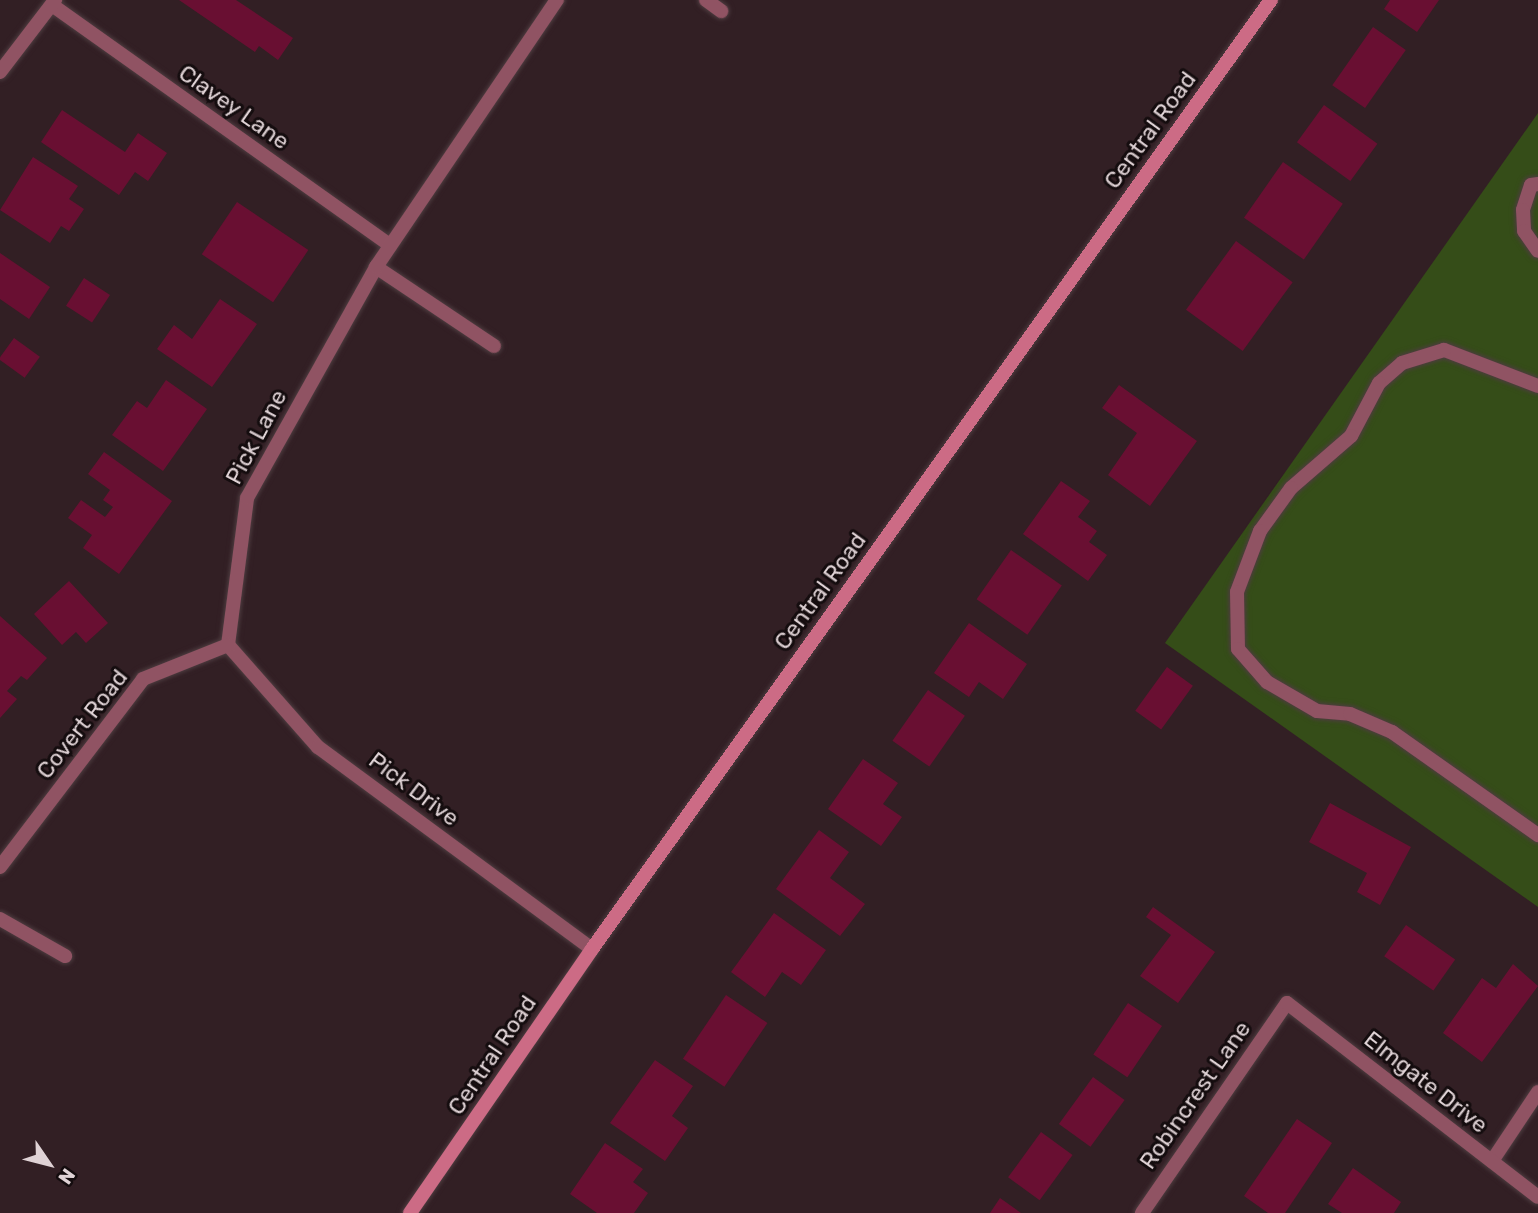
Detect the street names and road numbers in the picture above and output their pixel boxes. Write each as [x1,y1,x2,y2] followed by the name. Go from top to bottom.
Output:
[173,59,295,155] street label: Clavey Lane
[1098,66,1202,194] street label: Central Road
[220,385,292,489] street label: Pick Lane
[768,527,872,655] street label: Central Road
[31,664,133,784] street label: Covert Road
[363,746,465,832] street label: Pick Drive
[442,990,542,1120] street label: Central Road
[1134,1016,1256,1174] street label: Robincrest Lane
[1359,1025,1493,1139] street label: Elmgate Drive

